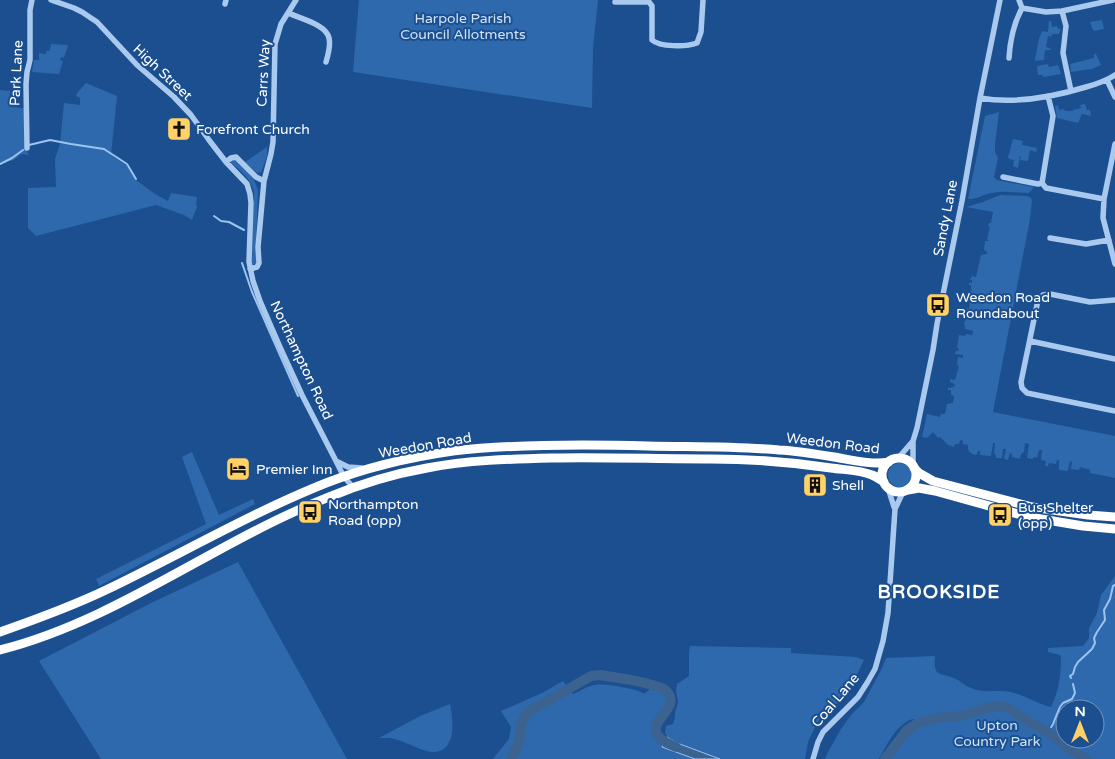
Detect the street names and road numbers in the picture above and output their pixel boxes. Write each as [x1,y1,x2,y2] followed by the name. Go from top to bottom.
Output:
[253,38,274,107] street label: Carrs Way
[6,40,27,106] street label: Park Lane
[129,41,196,105] street label: High Street
[930,178,961,258] street label: Sandy Lane
[266,298,337,422] street label: Northampton Road
[377,429,473,462] street label: Weedon Road
[785,429,881,458] street label: Weedon Road
[808,670,863,731] street label: Coal Lane

